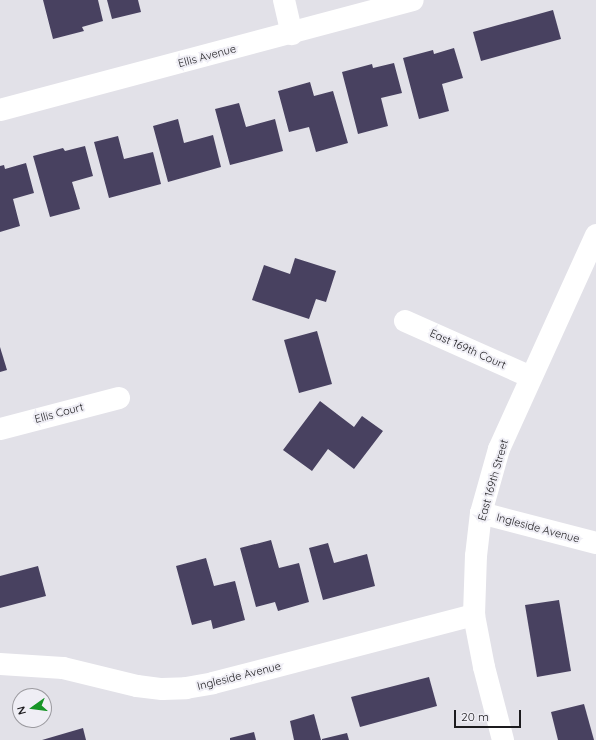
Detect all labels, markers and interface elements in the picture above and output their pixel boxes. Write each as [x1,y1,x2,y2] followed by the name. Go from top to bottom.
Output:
[177,42,237,70] street label: Ellis Avenue
[428,326,508,372] street label: East 169th Court
[33,400,85,426] street label: Ellis Court
[475,438,511,522] street label: East 169th Street
[495,511,581,545] street label: Ingleside Avenue
[196,659,282,693] street label: Ingleside Avenue
[12,688,52,728] north arrow
[456,702,523,728] scale bar
[14,705,29,716] text: N
[461,709,489,724] text: 20 m

